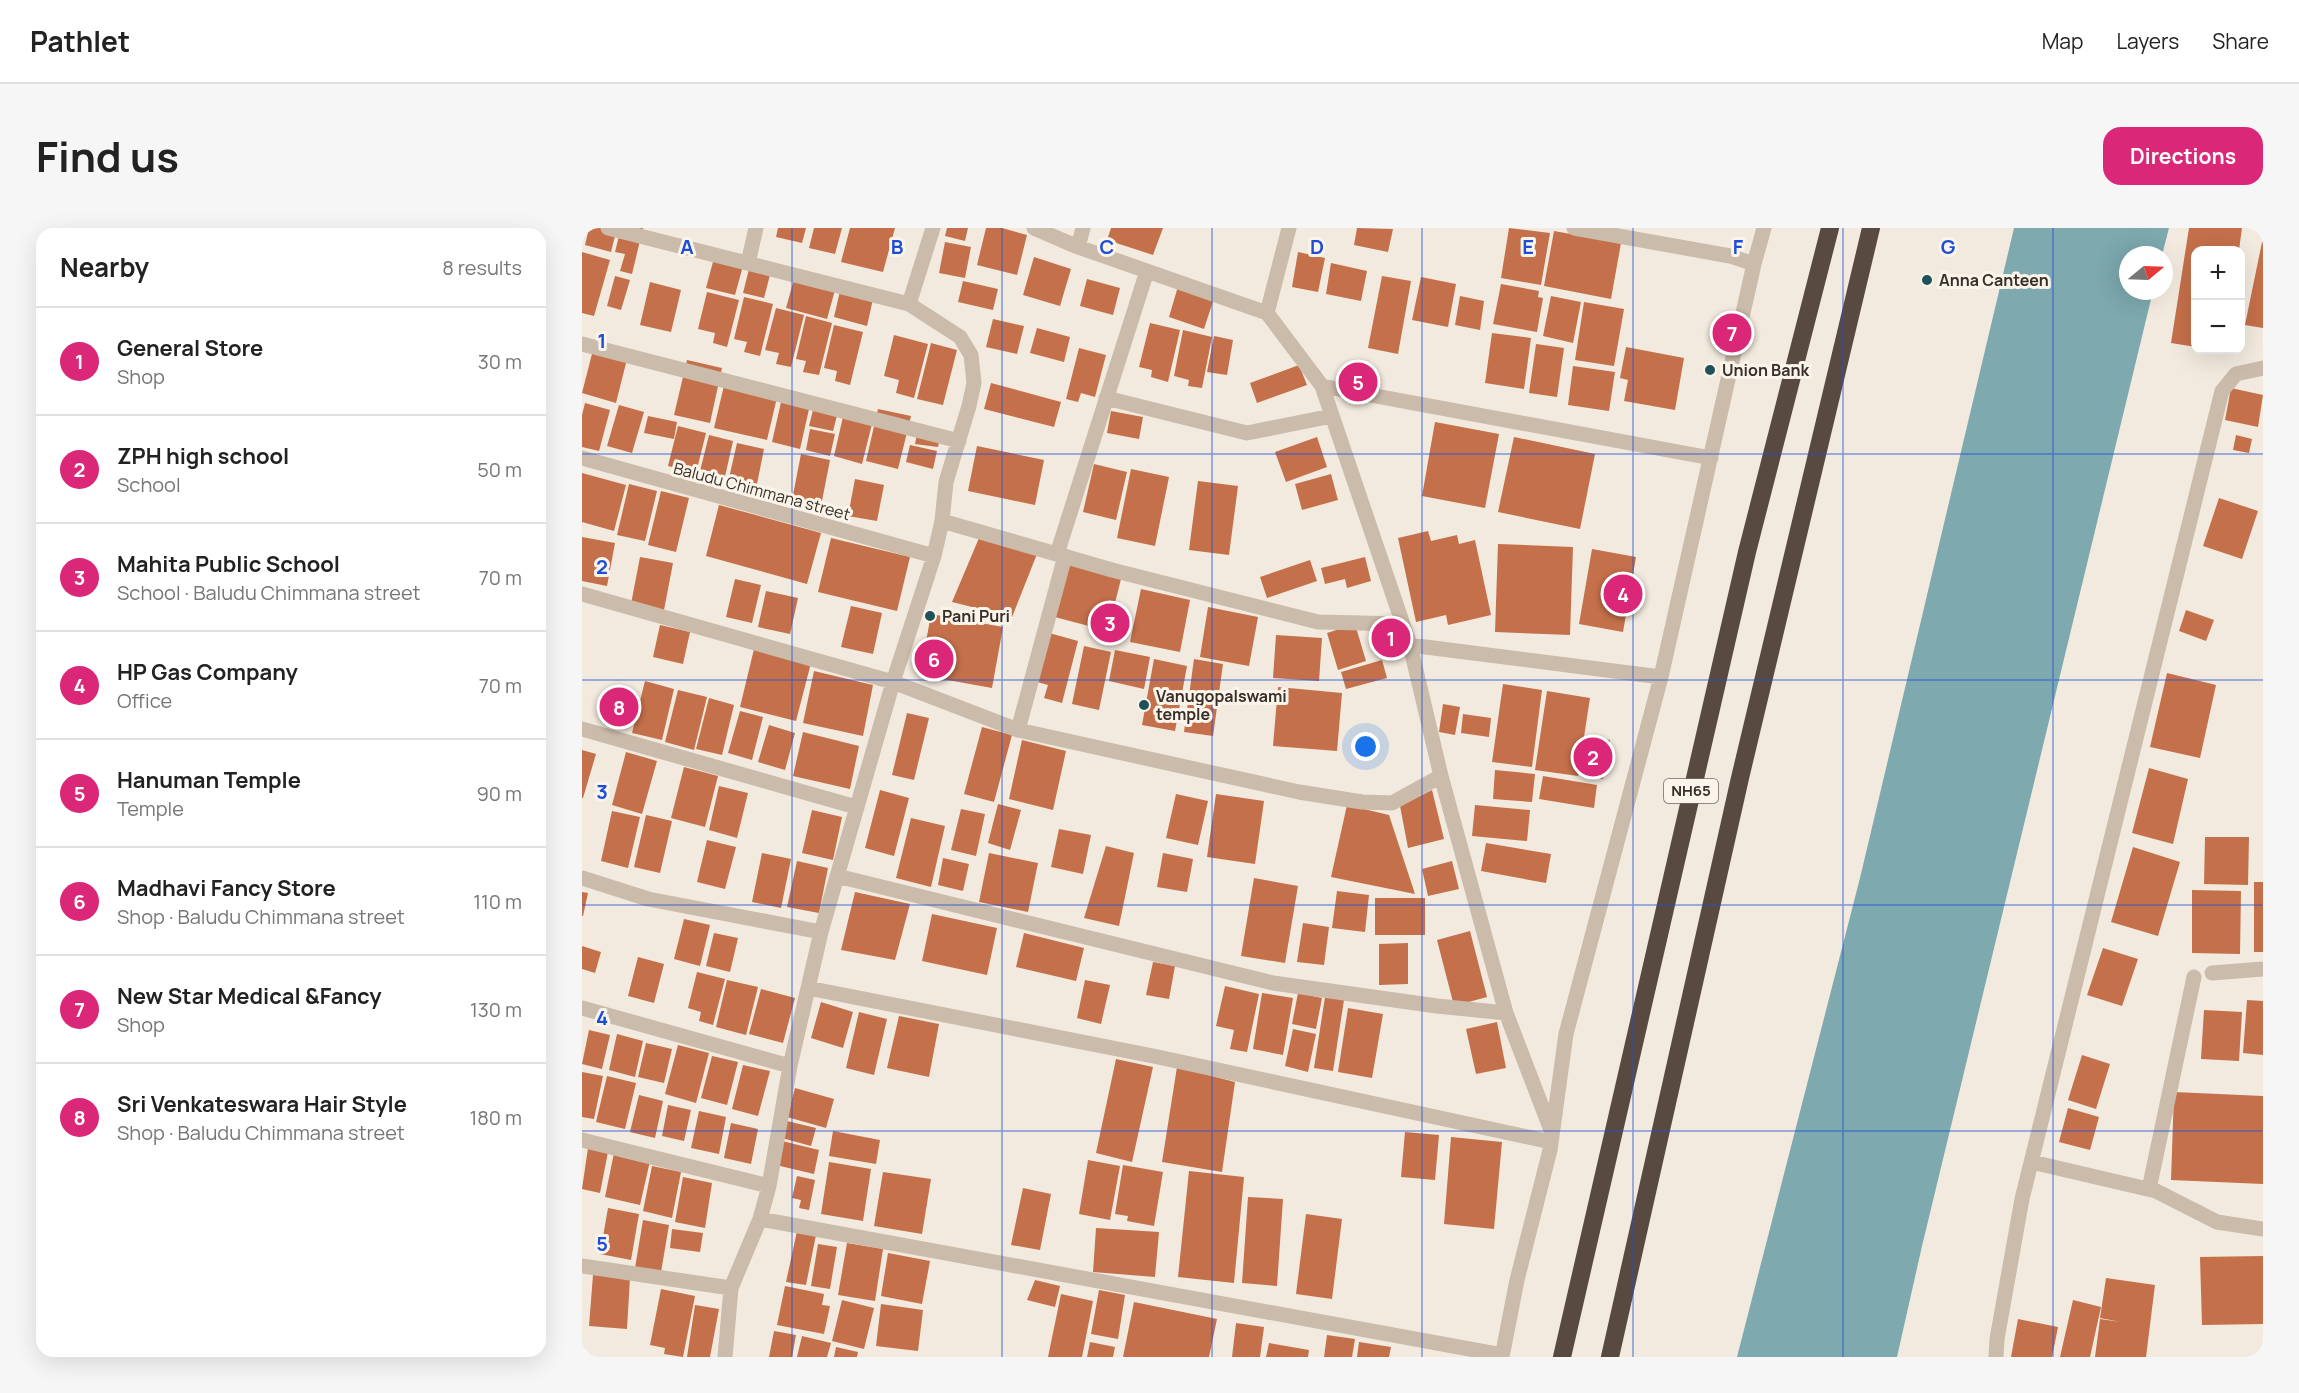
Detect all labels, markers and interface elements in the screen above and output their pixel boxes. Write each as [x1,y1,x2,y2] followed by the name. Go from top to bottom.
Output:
[30,22,130,60] text: Pathlet
[2042,27,2083,55] text: Map
[2116,27,2179,55] text: Layers
[2212,27,2269,55] text: Share
[36,127,179,185] text: Find us
[2103,127,2263,185] button: Directions
[680,233,694,260] text: A
[891,233,904,260] text: B
[1100,233,1114,260] text: C
[1310,233,1324,260] text: D
[1522,233,1534,260] text: E
[1733,233,1744,260] text: F
[1941,233,1956,260] text: G
[2119,246,2173,300] north arrow
[2191,246,2245,354] map controls
[2191,246,2245,300] button: +
[60,249,149,285] text: Nearby
[442,254,522,281] text: 8 results
[1939,269,2049,291] place label: Anna Canteen
[1920,273,1934,287] marker: Anna Canteen
[2191,300,2245,354] button: −
[1712,310,1752,356] pin: 7
[598,327,606,354] text: 1
[117,333,263,363] text: General Store
[75,348,84,375] text: 1
[478,348,522,375] text: 30 m
[1722,359,1809,381] place label: Union Bank
[1338,360,1378,404] pin: 5
[117,363,165,390] text: Shop
[1703,363,1717,377] marker: Union Bank
[117,441,289,471] text: ZPH high school
[74,456,85,483] text: 2
[477,456,522,483] text: 50 m
[671,457,853,525] street label: Baludu Chimmana street
[117,471,181,498] text: School
[117,549,340,579] text: Mahita Public School
[596,553,608,580] text: 2
[74,564,85,591] text: 3
[479,564,522,591] text: 70 m
[1604,572,1642,616] pin: 4
[117,579,421,606] text: School · Baludu Chimmana street
[1090,600,1130,646] pin: 3
[942,605,1010,627] place label: Pani Puri
[923,609,937,623] marker: Pani Puri
[1372,616,1410,660] pin: 1
[914,636,954,682] pin: 6
[117,657,298,687] text: HP Gas Company
[73,672,86,699] text: 4
[479,672,522,699] text: 70 m
[600,684,639,730] pin: 8
[1156,685,1287,725] place label: Vanugopalswami temple
[117,687,172,714] text: Office
[1137,698,1151,712] marker: Vanugopalswami temple
[1351,732,1380,761] your location
[1574,734,1612,780] pin: 2
[117,765,301,795] text: Hanuman Temple
[596,778,608,805] text: 3
[1664,779,1718,803] road number: NH65
[74,780,85,807] text: 5
[476,780,522,807] text: 90 m
[117,795,184,822] text: Temple
[117,873,336,903] text: Madhavi Fancy Store
[73,888,86,915] text: 6
[473,888,522,915] text: 110 m
[117,903,405,930] text: Shop · Baludu Chimmana street
[117,981,382,1011] text: New Star Medical &Fancy
[74,996,85,1023] text: 7
[470,996,522,1023] text: 130 m
[596,1004,608,1031] text: 4
[117,1011,165,1038] text: Shop
[117,1089,407,1119] text: Sri Venkateswara Hair Style
[73,1104,86,1131] text: 8
[469,1104,522,1131] text: 180 m
[117,1119,405,1146] text: Shop · Baludu Chimmana street
[596,1230,608,1257] text: 5

